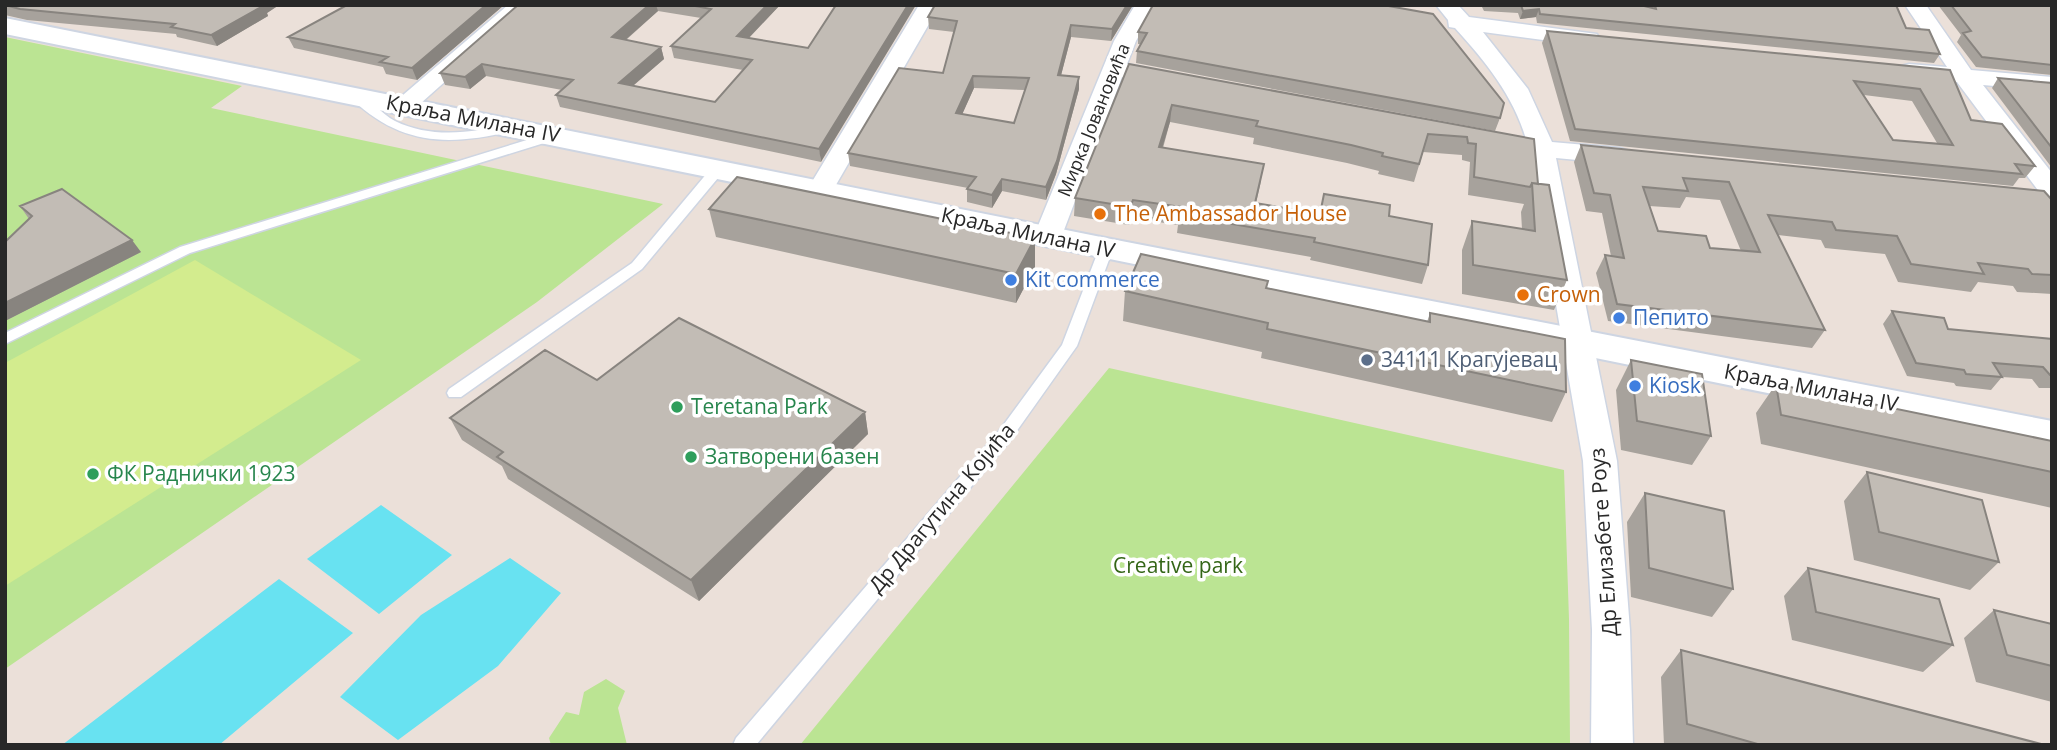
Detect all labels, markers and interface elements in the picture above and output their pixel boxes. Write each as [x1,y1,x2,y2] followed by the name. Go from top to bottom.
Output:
[1051,39,1135,200] street label: Мирка Јовановића
[384,87,563,149] street label: Краља Милана IV
[1114,199,1347,227] place label: The Ambassador House
[939,200,1118,264] street label: Краља Милана IV
[1092,206,1108,222] marker: The Ambassador House
[1025,265,1160,293] place label: Kit commerce
[1003,272,1019,288] marker: Kit commerce
[1537,280,1601,308] place label: Crown
[1515,287,1531,303] marker: Crown
[1633,303,1709,331] place label: Пепито
[1611,310,1627,326] marker: Пепито
[1381,345,1557,373] place label: 34111 Крагујевац
[1359,352,1375,368] marker: 34111 Крагујевац
[1722,356,1901,418] street label: Краља Милана IV
[1649,371,1701,399] place label: Kiosk
[1627,378,1643,394] marker: Kiosk
[691,392,828,420] place label: Teretana Park
[669,399,685,415] marker: Teretana Park
[862,417,1021,598] street label: Др Драгутина Којића
[705,442,880,470] place label: Затворени базен
[1582,447,1624,637] street label: Др Елизабете Роуз
[683,449,699,465] marker: Затворени базен
[107,459,295,487] place label: ФК Раднички 1923
[85,466,101,482] marker: ФК Раднички 1923
[1113,551,1243,579] park label: Creative park

